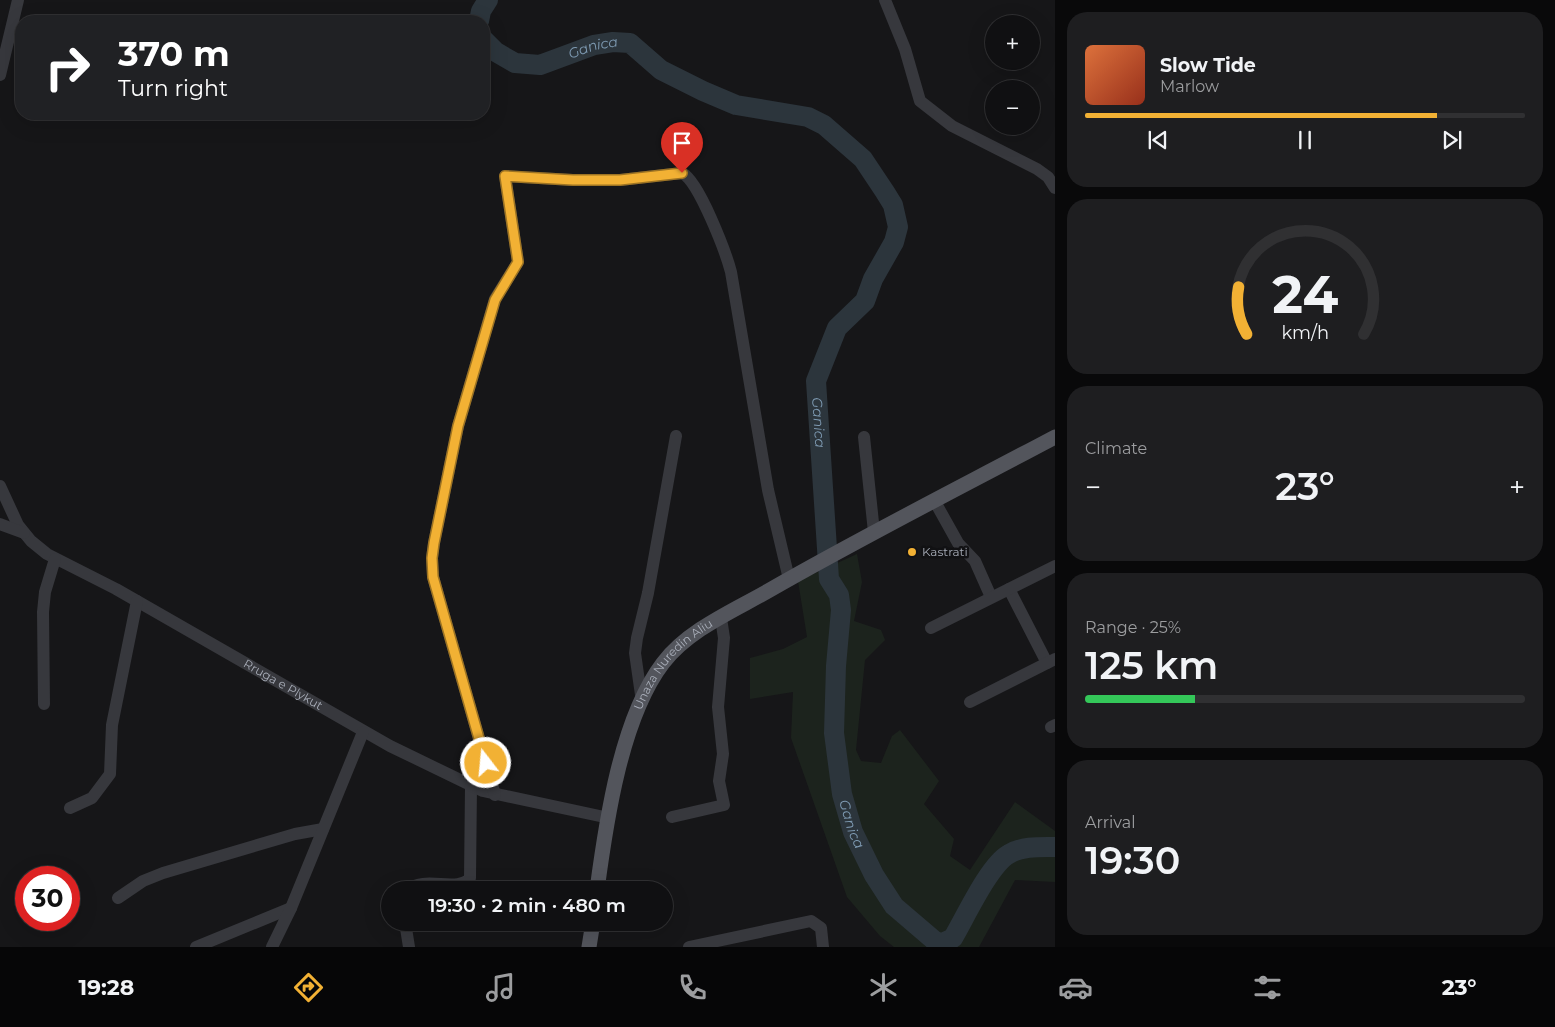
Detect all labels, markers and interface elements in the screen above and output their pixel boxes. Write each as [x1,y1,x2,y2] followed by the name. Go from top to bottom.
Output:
[985,15,1040,135] map controls
[985,15,1040,70] button: +
[118,32,230,75] text: 370 m
[566,32,619,63] water label: Ganica
[35,35,100,100] icon: right
[1160,54,1256,77] text: Slow Tide
[118,75,228,102] text: Turn right
[1160,77,1219,96] text: Marlow
[985,80,1040,135] button: −
[661,122,703,173] pin
[1144,126,1172,154] icon: previous
[1291,126,1319,154] icon: pause
[1438,126,1466,154] icon: next
[668,129,696,157] icon: arrive
[1272,263,1338,326] text: 24
[1281,322,1329,343] text: km/h
[808,397,829,449] water label: Ganica
[1085,439,1147,458] text: Climate
[1275,463,1335,510] text: 23°
[1085,470,1101,504] text: −
[1509,470,1525,504] text: +
[922,544,968,559] place label: Kastrati
[906,546,918,558] marker: Kastrati
[630,615,715,712] street label: Unaza Nuredin Aliu
[1085,618,1181,637] text: Range · 25%
[1085,642,1218,689] text: 125 km
[241,656,326,713] street label: Rruga e Plykut
[459,736,511,788] position arrow
[835,797,869,852] water label: Ganica
[1085,813,1135,832] text: Arrival
[1085,837,1180,884] text: 19:30
[15,866,80,931] speed limit sign: 30
[428,894,626,917] text: 19:30 · 2 min · 480 m
[291,970,326,1005] icon: directions
[483,970,518,1005] icon: music
[675,970,710,1005] icon: phone
[866,970,901,1005] icon: climate
[1058,970,1093,1005] icon: car
[1250,970,1285,1005] icon: filters
[78,974,134,1001] text: 19:28
[1442,974,1477,1001] text: 23°

